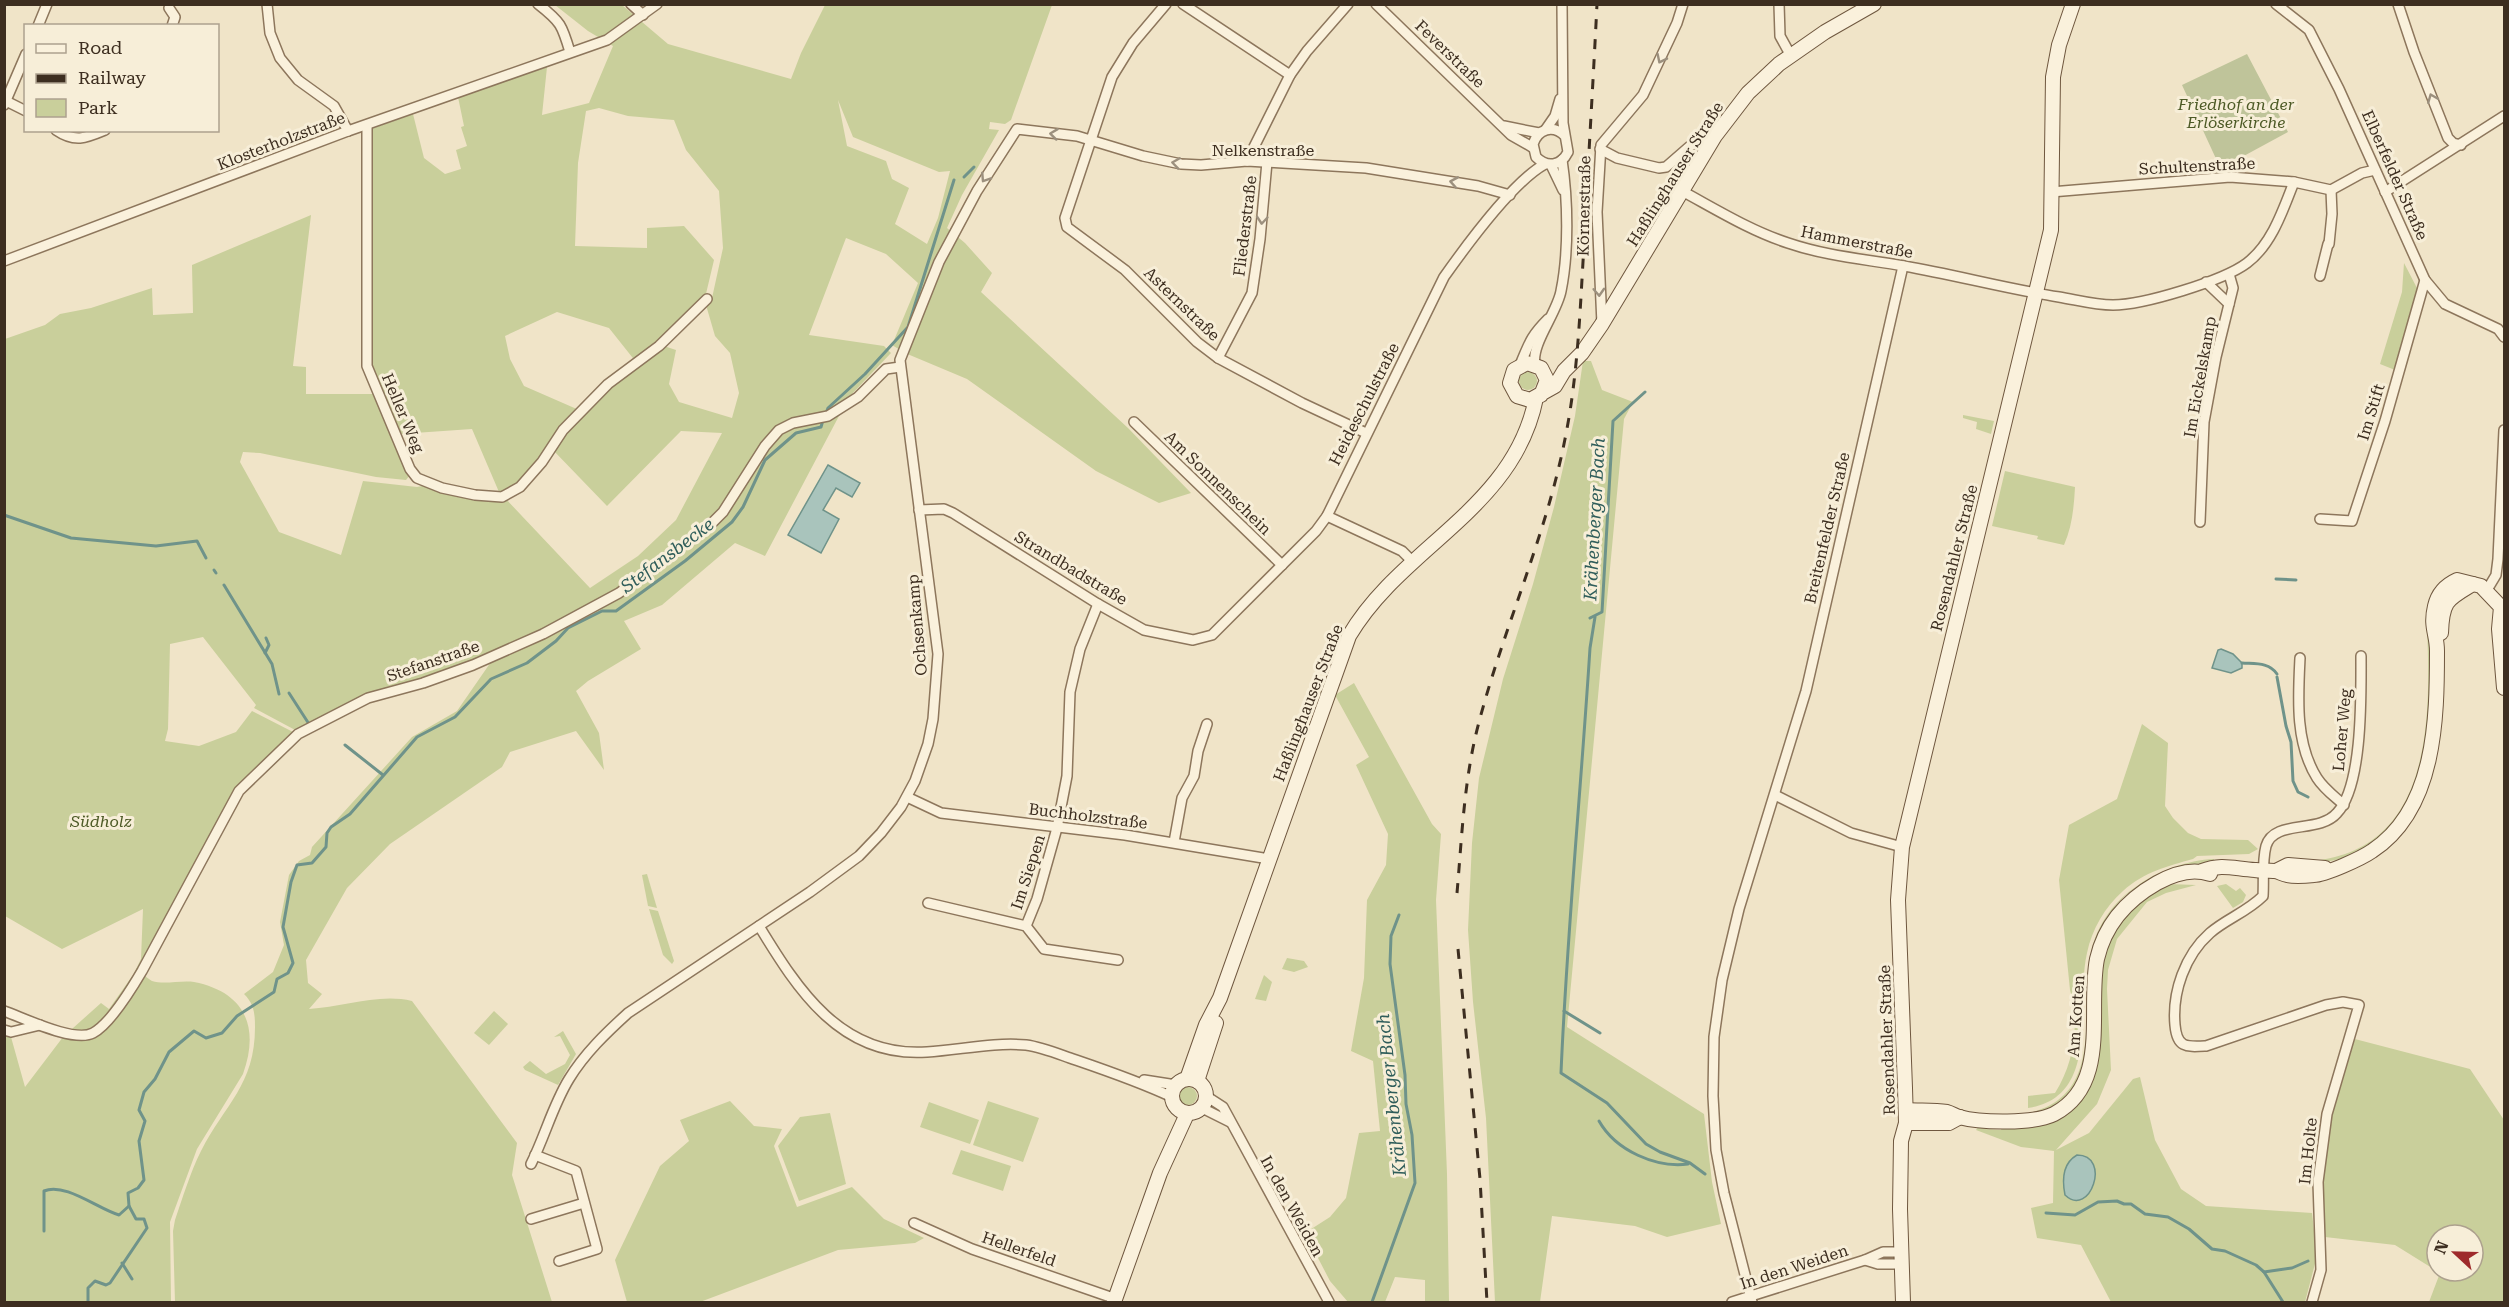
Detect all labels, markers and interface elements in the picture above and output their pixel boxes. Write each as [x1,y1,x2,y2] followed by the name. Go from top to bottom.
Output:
[1411,16,1489,92] street label: Feverstraße
[24,24,219,132] legend
[78,37,123,58] text: Road
[1657,52,1668,63] one-way arrow
[78,67,146,88] text: Railway
[2427,94,2439,105] one-way arrow
[2177,95,2295,132] park label: Friedhof an der Erlöserkirche
[78,97,118,118] text: Park
[1623,98,1727,250] street label: Haßlinghauser Straße
[2358,107,2432,243] street label: Elberfelder Straße
[214,108,348,174] street label: Klosterholzstraße
[1050,128,1059,140] one-way arrow
[1212,141,1314,160] street label: Nelkenstraße
[2138,153,2256,179] street label: Schultenstraße
[1574,155,1594,257] street label: Körnerstraße
[1172,157,1181,170] one-way arrow
[981,171,992,182] one-way arrow
[1229,174,1261,278] street label: Fliederstraße
[1449,176,1458,188] one-way arrow
[1256,216,1269,225] one-way arrow
[1799,222,1915,262] street label: Hammerstraße
[1140,263,1224,345] street label: Asternstraße
[1592,287,1605,296] one-way arrow
[2180,315,2220,439] street label: Im Eickelskamp
[1325,339,1403,468] street label: Heideschulstraße
[378,370,429,456] street label: Heller Weg
[2353,381,2389,443] street label: Im Stift
[1161,427,1275,539] street label: Am Sonnenschein
[1579,437,1609,602] water label: Krähenberger Bach
[1800,450,1854,606] street label: Breitenfelder Straße
[1927,483,1981,633] street label: Rosendahler Straße
[615,513,718,598] water label: Stefansbecke
[1011,527,1131,609] street label: Strandbadstraße
[903,573,931,677] street label: Ochsenkamp
[1269,622,1347,784] street label: Haßlinghauser Straße
[384,636,482,686] street label: Stefanstraße
[2329,687,2355,772] street label: Loher Weg
[1027,799,1149,833] street label: Buchholzstraße
[69,812,132,831] park label: Südholz
[1007,832,1049,912] street label: Im Siepen
[1875,964,1899,1115] street label: Rosendahler Straße
[2064,974,2088,1058] street label: Am Kotten
[1372,1013,1410,1178] water label: Krähenberger Bach
[2295,1116,2321,1185] street label: Im Holte
[1256,1152,1328,1260] street label: In den Weiden
[2425,1223,2485,1283] north arrow
[979,1227,1059,1271] street label: Hellerfeld
[2430,1238,2453,1257] text: N
[1738,1241,1850,1293] street label: In den Weiden

